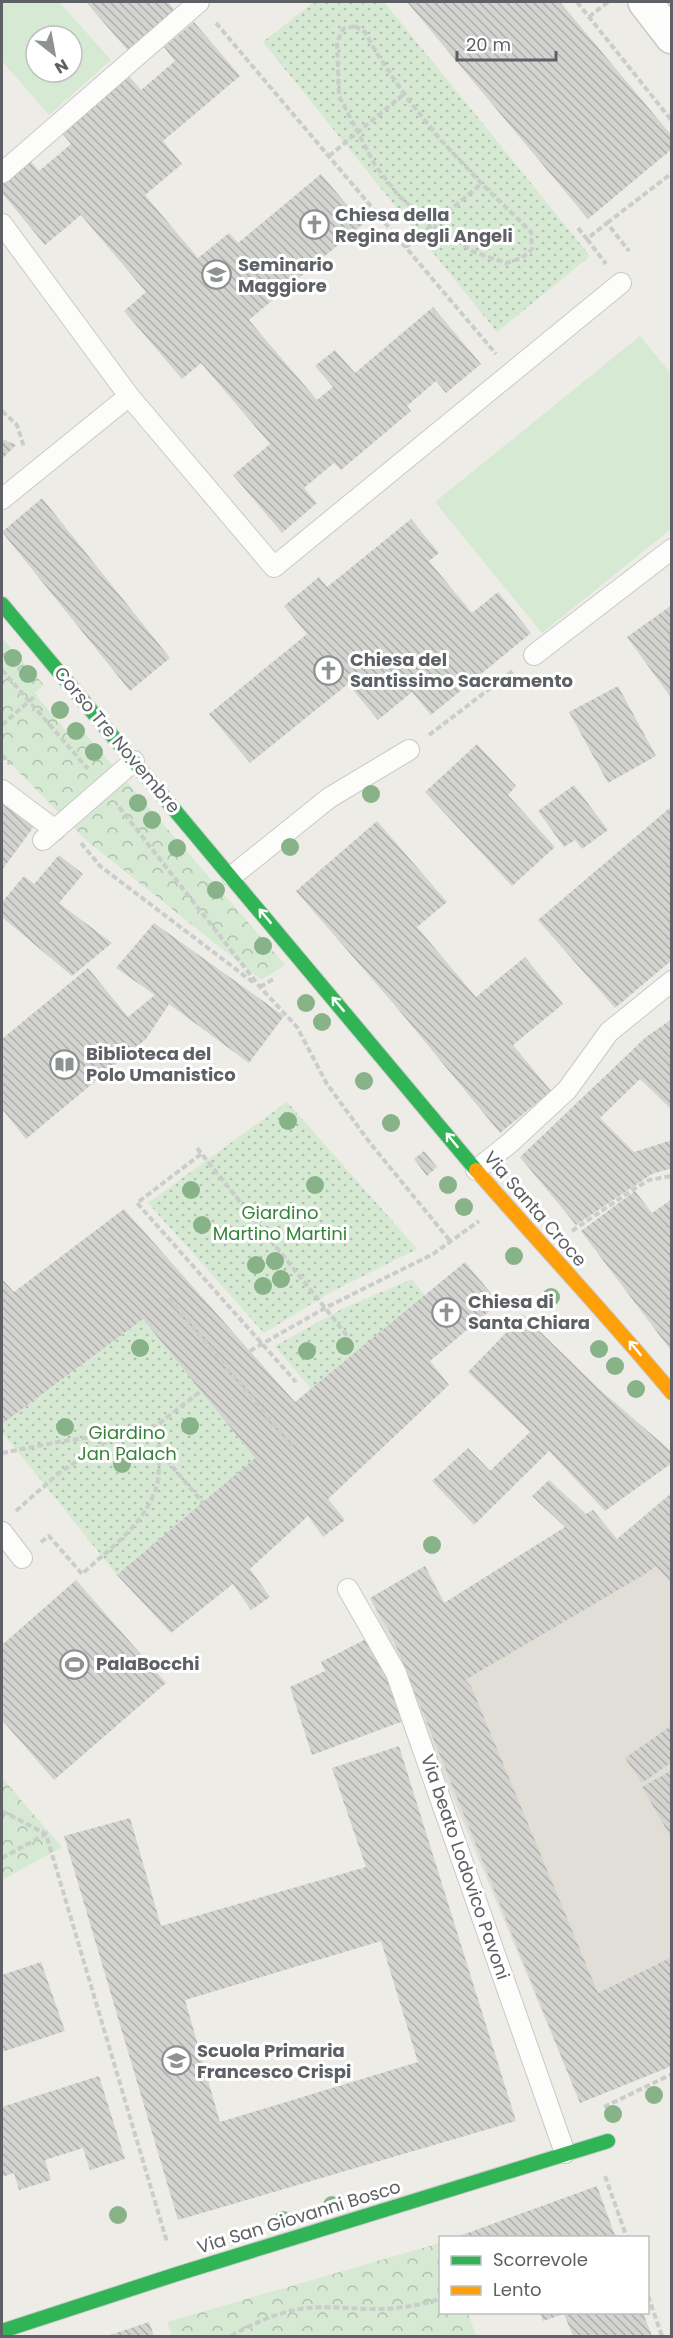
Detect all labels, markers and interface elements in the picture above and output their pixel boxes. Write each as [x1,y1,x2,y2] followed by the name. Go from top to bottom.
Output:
[24,24,84,84] north arrow
[457,24,556,62] scale bar
[466,32,511,57] text: 20 m
[50,53,73,79] text: N
[335,202,513,248] place label: Chiesa della Regina degli Angeli
[298,209,330,241] church icon: Chiesa della Regina degli Angeli
[238,252,333,298] place label: Seminario Maggiore
[201,259,233,291] school or university icon: Seminario Maggiore
[350,647,573,693] place label: Chiesa del Santissimo Sacramento
[313,654,345,686] church icon: Chiesa del Santissimo Sacramento
[49,661,186,818] street label: Corso Tre Novembre
[258,909,272,924] one-way arrow
[332,996,345,1012] one-way arrow
[86,1041,236,1087] place label: Biblioteca del Polo Umanistico
[49,1048,81,1080] library icon: Biblioteca del Polo Umanistico
[445,1132,458,1148] one-way arrow
[478,1146,593,1272] street label: Via Santa Croce
[213,1200,347,1246] park label: Giardino Martino Martini
[468,1289,590,1335] place label: Chiesa di Santa Chiara
[431,1296,463,1328] church icon: Chiesa di Santa Chiara
[628,1340,641,1356] one-way arrow
[77,1420,177,1466] park label: Giardino Jan Palach
[59,1648,91,1680] sports icon: PalaBocchi
[96,1651,200,1676] place label: PalaBocchi
[415,1751,516,1983] street label: Via beato Lodovico Pavoni
[197,2038,351,2084] place label: Scuola Primaria Francesco Crispi
[160,2045,192,2077] school or university icon: Scuola Primaria Francesco Crispi
[194,2174,404,2259] street label: Via San Giovanni Bosco
[439,2236,649,2314] legend
[493,2247,588,2272] text: Scorrevole
[493,2277,542,2302] text: Lento

